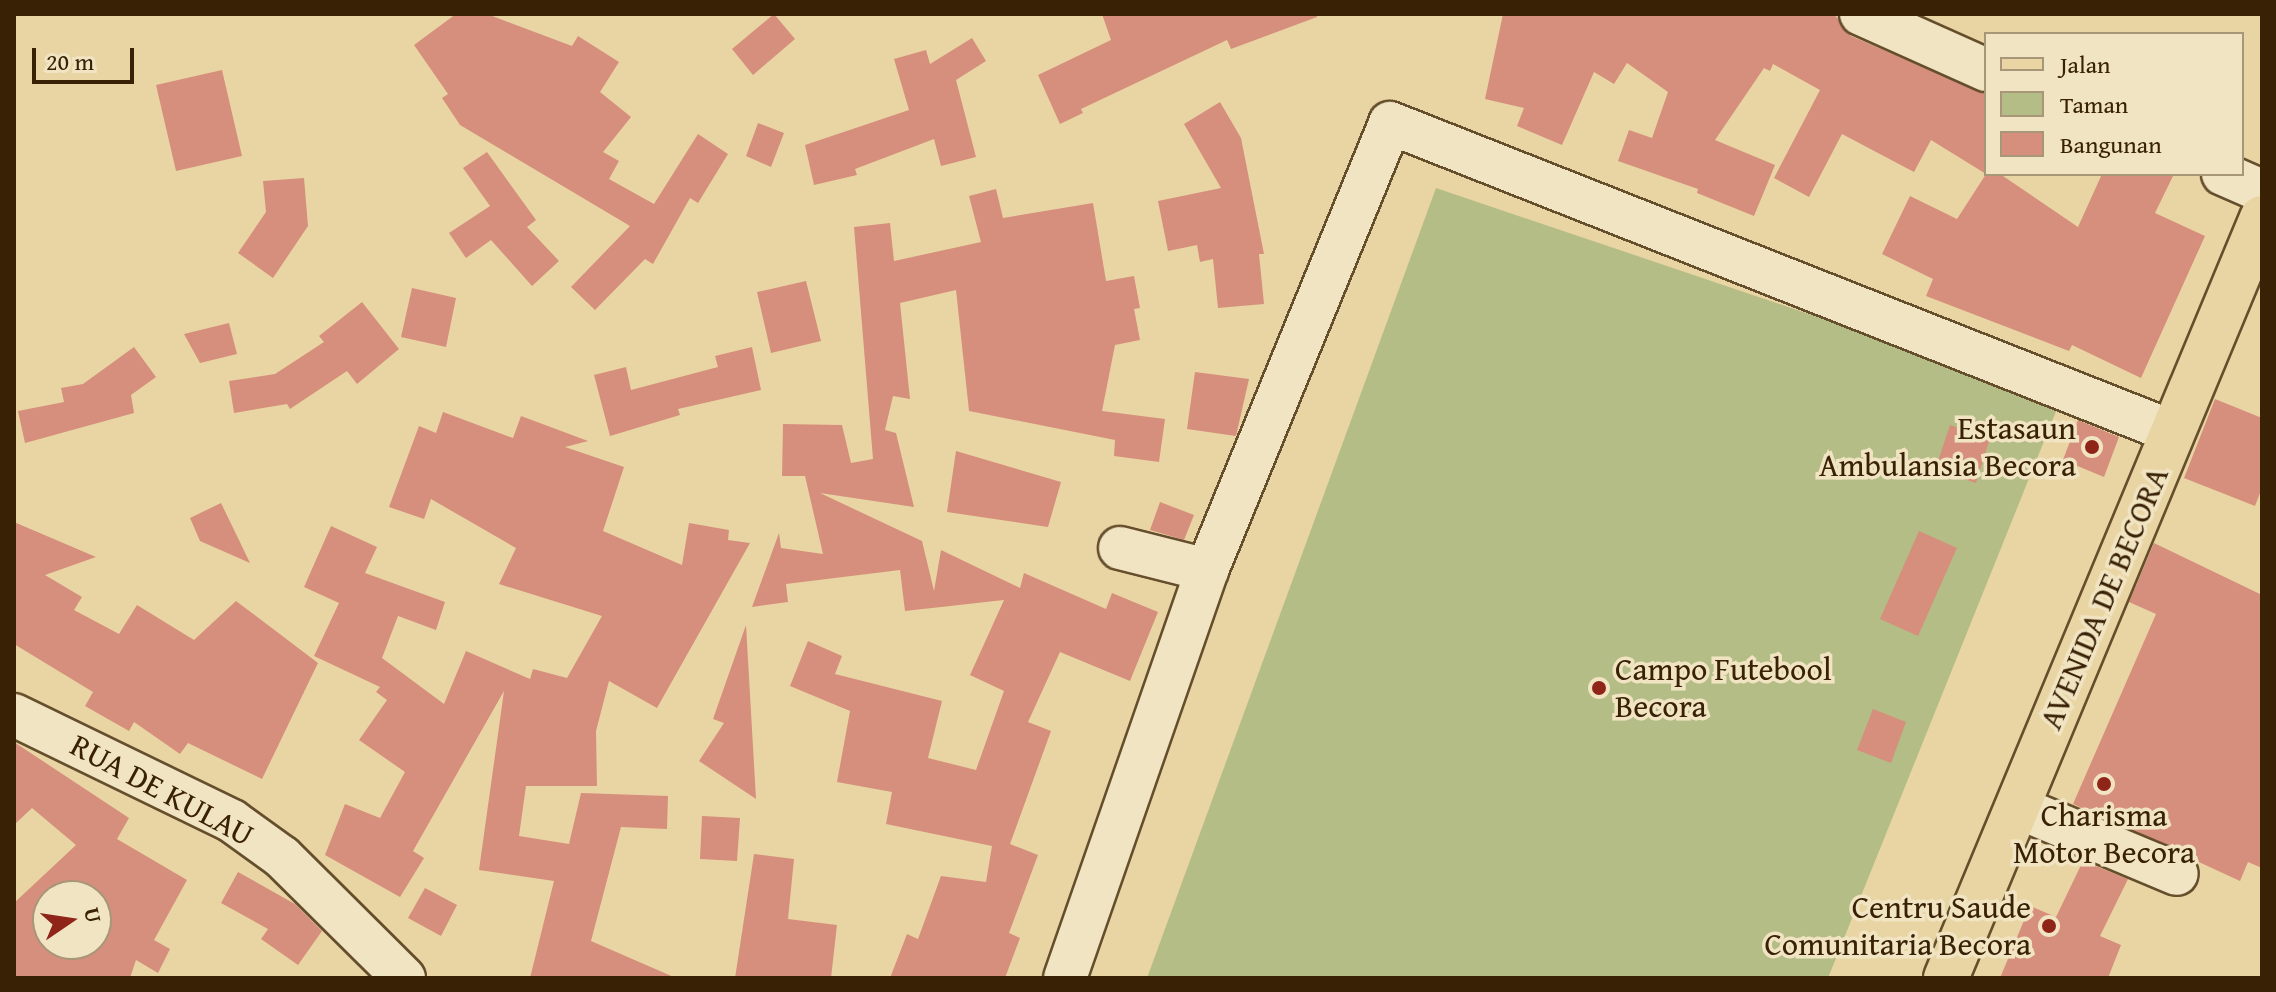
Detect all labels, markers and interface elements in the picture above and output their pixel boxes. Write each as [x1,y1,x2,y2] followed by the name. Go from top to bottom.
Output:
[36,32,138,82] scale bar
[1984,32,2244,176] legend
[46,44,94,79] text: 20 m
[2060,47,2110,82] text: Jalan
[2060,87,2128,122] text: Taman
[2060,127,2162,162] text: Bangunan
[1819,410,2076,485] place label: Estasaun Ambulansia Becora
[2083,438,2101,456] marker: Estasaun Ambulansia Becora
[2031,461,2177,735] street label: AVENIDA DE BECORA
[1615,651,1832,726] place label: Campo Futebool Becora
[1590,679,1608,697] marker: Campo Futebool Becora
[64,726,260,854] street label: RUA DE KULAU
[2095,775,2113,793] marker: Charisma Motor Becora
[2013,797,2195,872] place label: Charisma Motor Becora
[32,880,112,960] north arrow
[1764,889,2031,964] place label: Centru Saude Comunitaria Becora
[76,904,111,926] text: U
[2038,915,2060,937] marker: Centru Saude Comunitaria Becora

